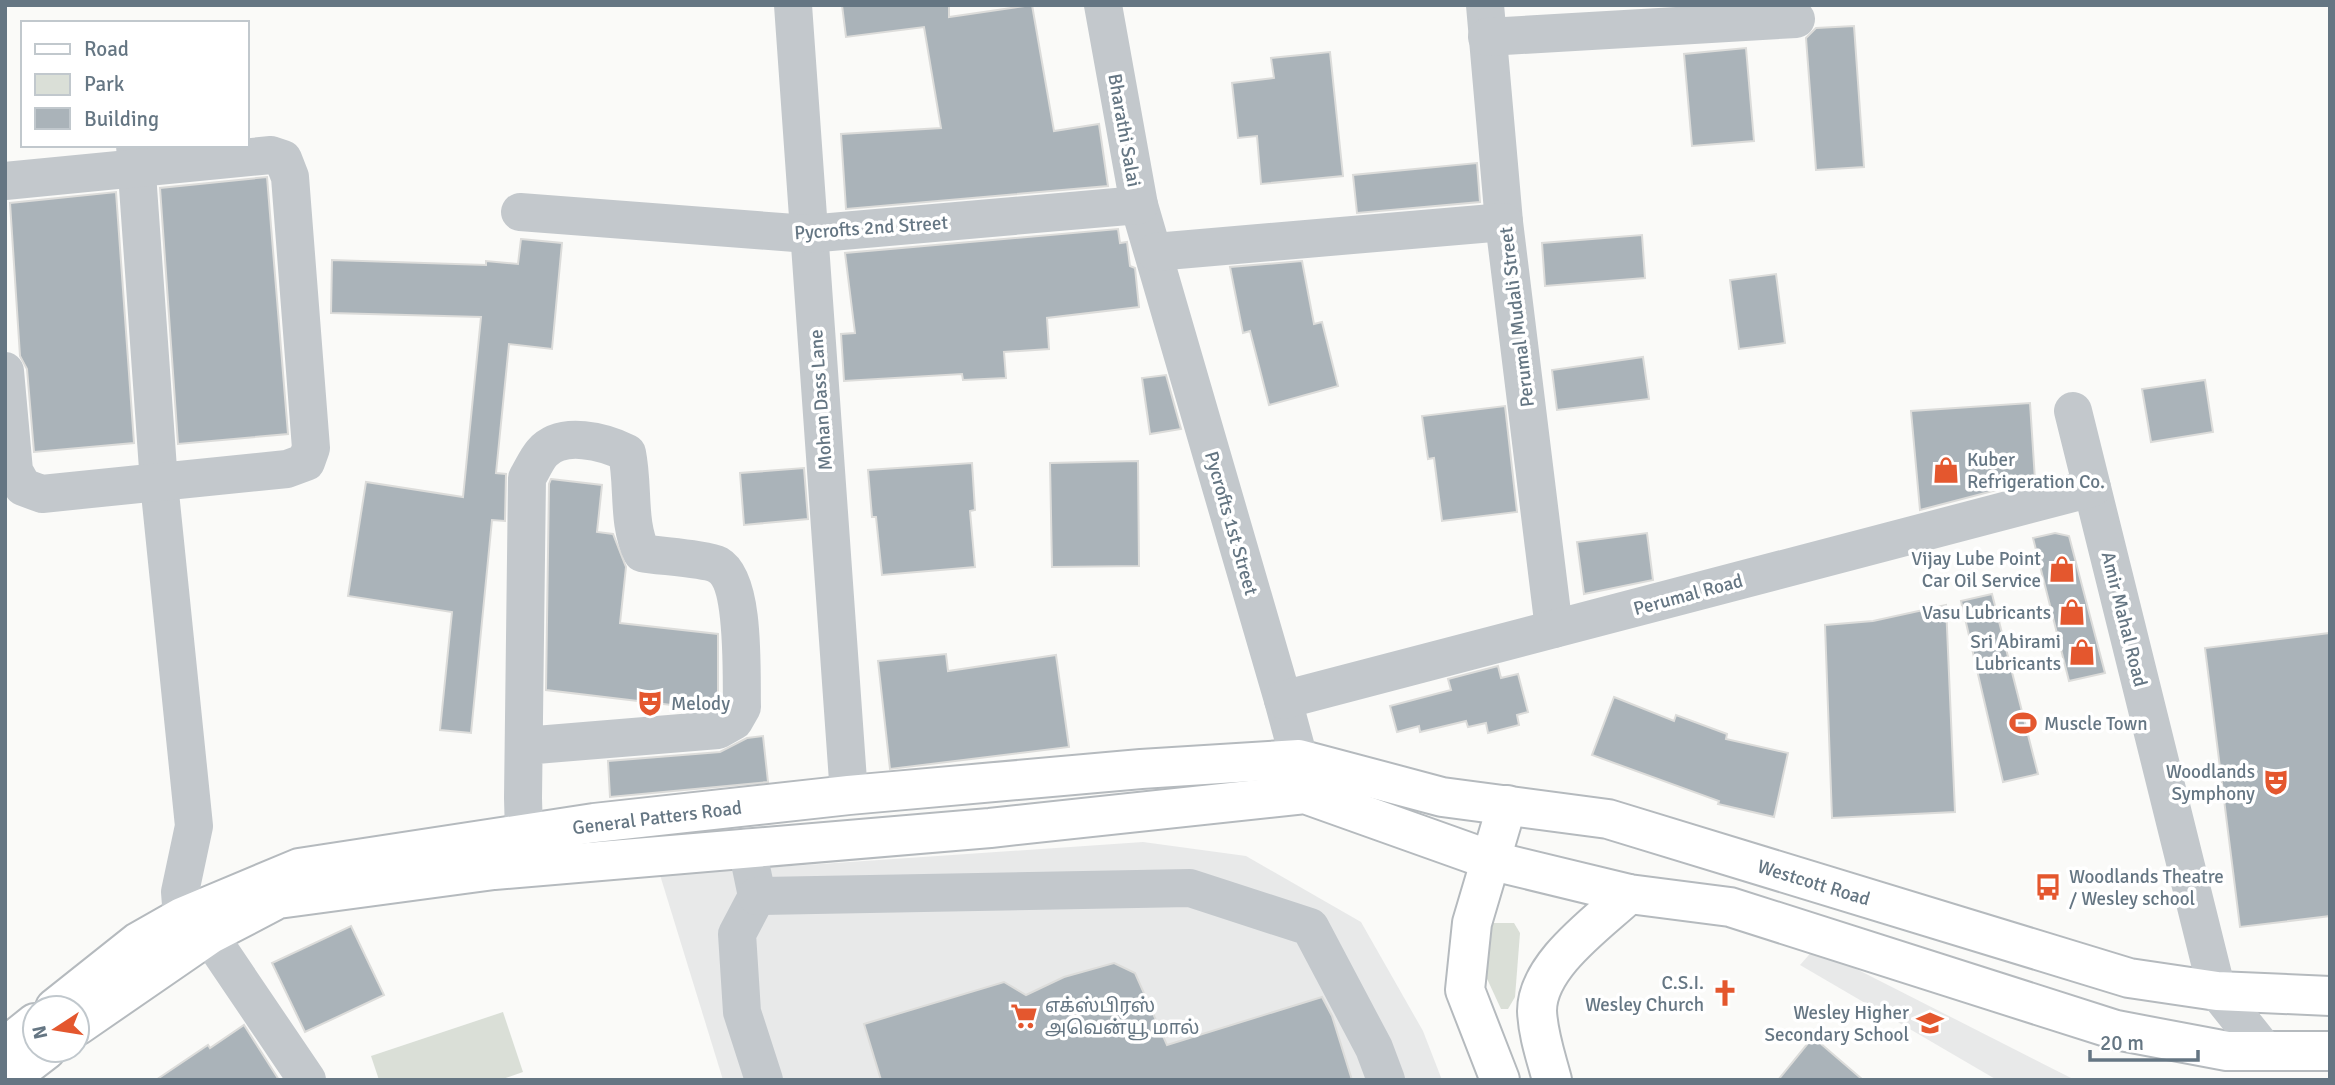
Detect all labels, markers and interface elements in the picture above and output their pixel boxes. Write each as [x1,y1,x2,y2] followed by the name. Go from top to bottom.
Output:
[21,21,248,147] legend
[84,36,129,62] text: Road
[84,71,125,97] text: Park
[1102,72,1146,189] street label: Bharathi Salai
[84,106,159,132] text: Building
[793,211,949,245] street label: Pycrofts 2nd Street
[1494,225,1540,408] street label: Perumal Mudali Street
[804,328,838,471] street label: Mohan Dass Lane
[1967,448,2105,494] place label: Kuber Refrigeration Co.
[1199,449,1263,598] street label: Pycrofts 1st Street
[1931,455,1961,485] shop icon: Kuber Refrigeration Co.
[1911,547,2041,593] place label: Vijay Lube Point Car Oil Service
[2096,549,2152,689] street label: Amir Mahal Road
[2047,554,2077,584] shop icon: Vijay Lube Point Car Oil Service
[1631,569,1746,621] street label: Perumal Road
[2057,597,2087,627] shop icon: Vasu Lubricants
[1922,601,2051,625] place label: Vasu Lubricants
[1970,630,2061,676] place label: Sri Abirami Lubricants
[2067,637,2097,667] shop icon: Sri Abirami Lubricants
[635,688,665,718] theatre icon: Melody
[671,692,730,716] place label: Melody
[2008,708,2038,738] sports icon: Muscle Town
[2044,712,2148,736] place label: Muscle Town
[2166,760,2255,806] place label: Woodlands Symphony
[2261,767,2291,797] theatre icon: Woodlands Symphony
[571,796,743,840] street label: General Patters Road
[1755,854,1873,911] street label: Westcott Road
[2069,865,2224,911] place label: Woodlands Theatre / Wesley school
[2033,872,2063,902] bus stop icon: Woodlands Theatre / Wesley school
[1585,971,1704,1017] place label: C.S.I. Wesley Church
[1710,978,1740,1008] church icon: C.S.I. Wesley Church
[21,994,91,1064] north arrow
[1045,994,1200,1041] place label: எக்ஸ்பிரஸ் அவென்யூ மால்
[1009,1001,1039,1031] supermarket icon: எக்ஸ்பிரஸ் அவென்யூ மால்
[1764,1001,1909,1047] place label: Wesley Higher Secondary School
[1915,1008,1945,1038] school or university icon: Wesley Higher Secondary School
[2090,1018,2198,1062] scale bar
[27,1023,53,1041] text: N
[2100,1030,2144,1056] text: 20 m

